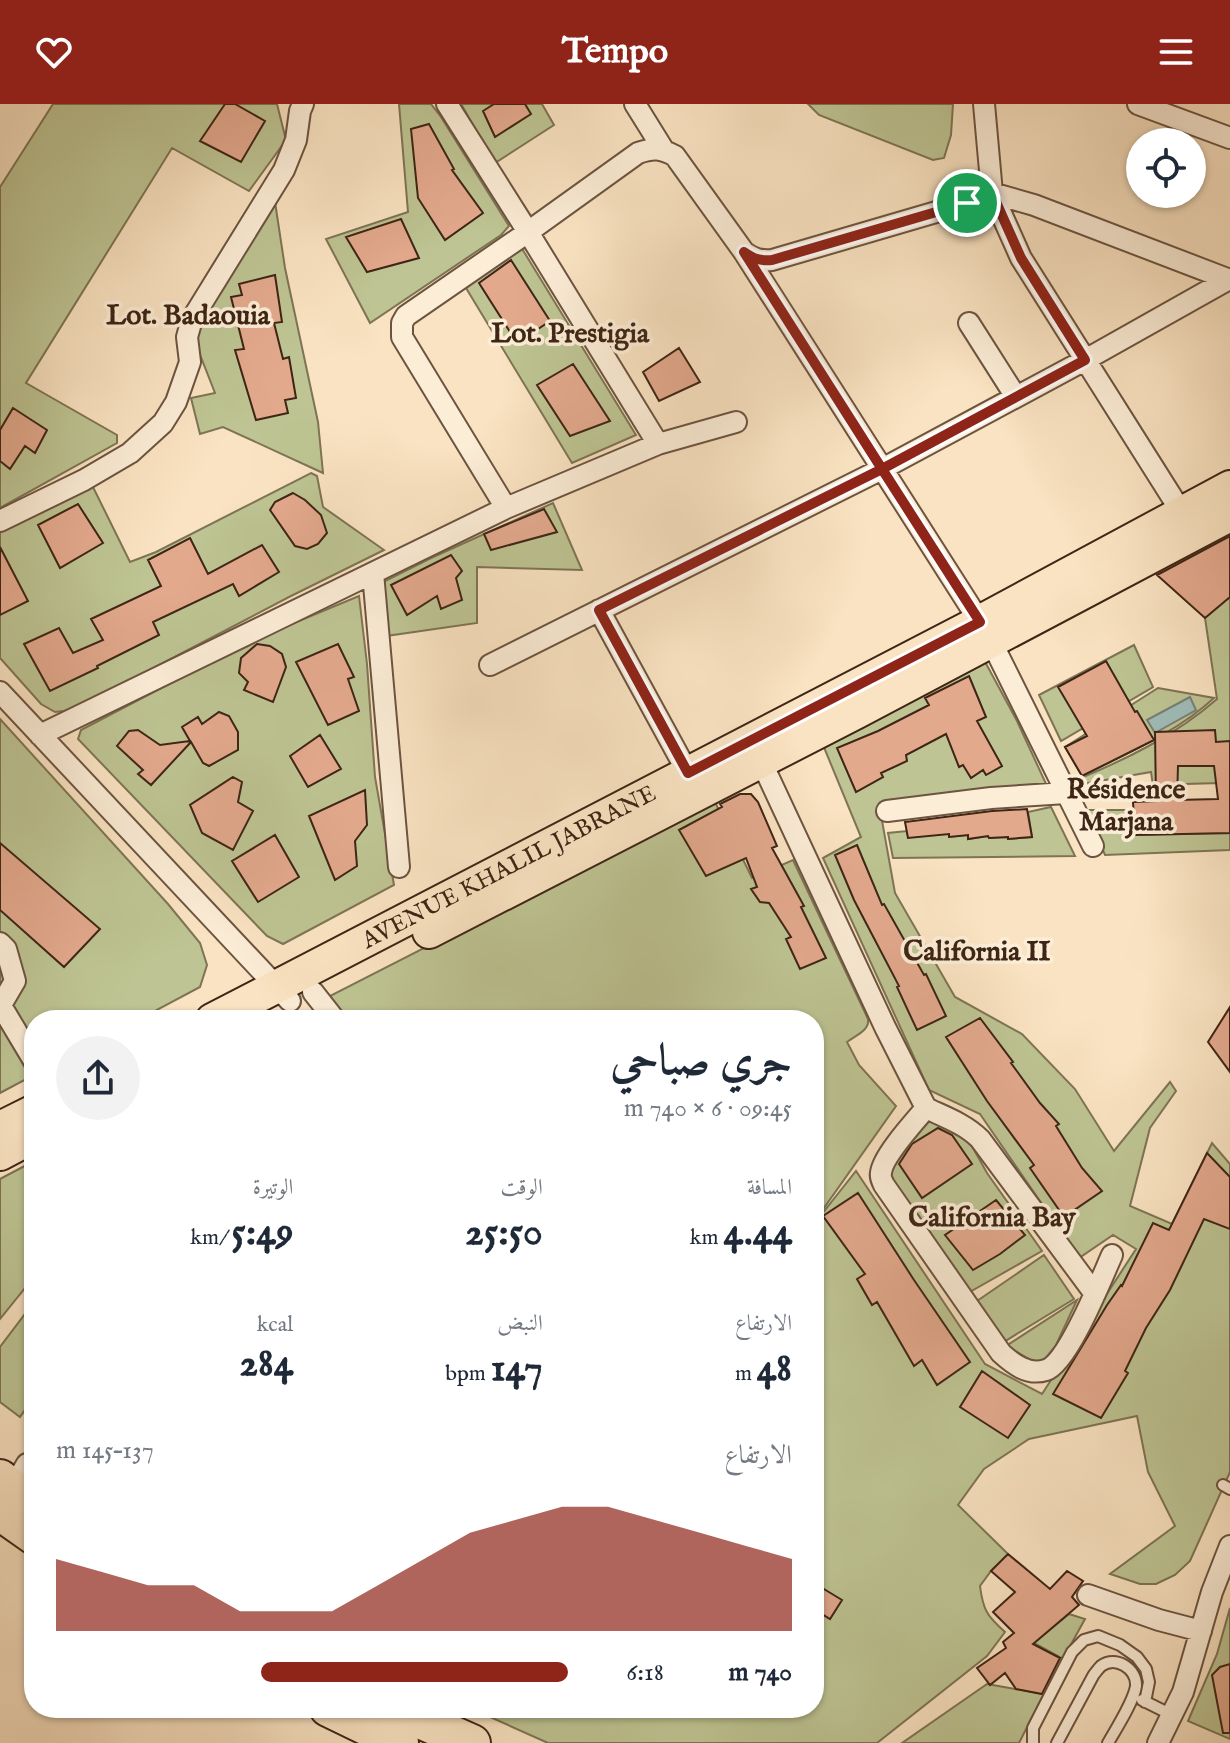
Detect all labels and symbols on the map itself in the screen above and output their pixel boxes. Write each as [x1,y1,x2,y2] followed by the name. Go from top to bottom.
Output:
[933,169,1001,237] pin
[106,299,271,334] district label: Lot. Badaouia
[491,317,650,352] district label: Lot. Prestigia
[1067,773,1186,840] district label: Résidence Marjana
[356,779,662,957] street label: AVENUE KHALIL JABRANE
[903,935,1051,970] district label: California II
[908,1201,1077,1236] district label: California Bay

